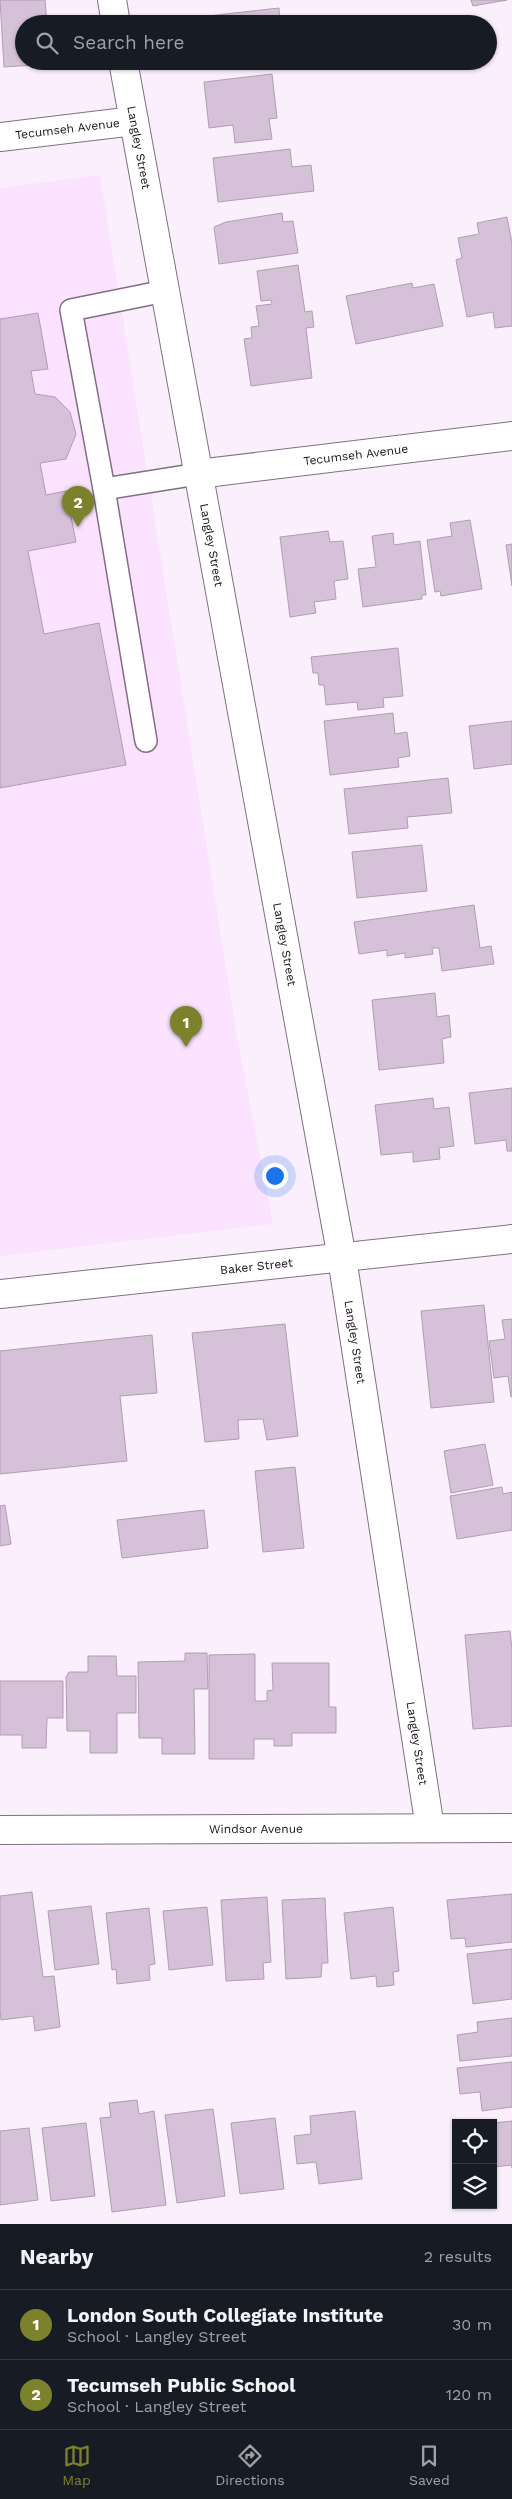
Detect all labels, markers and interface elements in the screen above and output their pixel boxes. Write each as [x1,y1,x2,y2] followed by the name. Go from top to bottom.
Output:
[15,15,497,70] search box
[33,29,61,57] icon: search
[73,31,184,54] text: Search here
[124,105,153,190] street label: Langley Street
[14,116,121,142] street label: Tecumseh Avenue
[303,442,409,468] street label: Tecumseh Avenue
[62,486,94,527] pin: 2
[197,502,226,588] street label: Langley Street
[270,902,299,987] street label: Langley Street
[170,1006,202,1047] pin: 1
[262,1163,288,1189] your location
[219,1256,294,1277] street label: Baker Street
[342,1299,368,1385] street label: Langley Street
[404,1701,430,1786] street label: Langley Street
[209,1822,303,1836] street label: Windsor Avenue
[452,2119,497,2209] map controls
[452,2119,497,2164] button: locate
[452,2164,497,2209] button: layers
[20,2244,93,2269] text: Nearby
[424,2247,492,2266] text: 2 results
[67,2304,384,2327] text: London South Collegiate Institute
[33,2315,39,2334] text: 1
[452,2315,492,2334] text: 30 m
[67,2327,246,2346] text: School · Langley Street
[67,2374,295,2397] text: Tecumseh Public School
[31,2385,41,2404] text: 2
[446,2385,492,2404] text: 120 m
[67,2397,246,2416] text: School · Langley Street
[62,2442,91,2488] tab: Map
[215,2442,285,2488] tab: Directions
[409,2442,450,2488] tab: Saved

